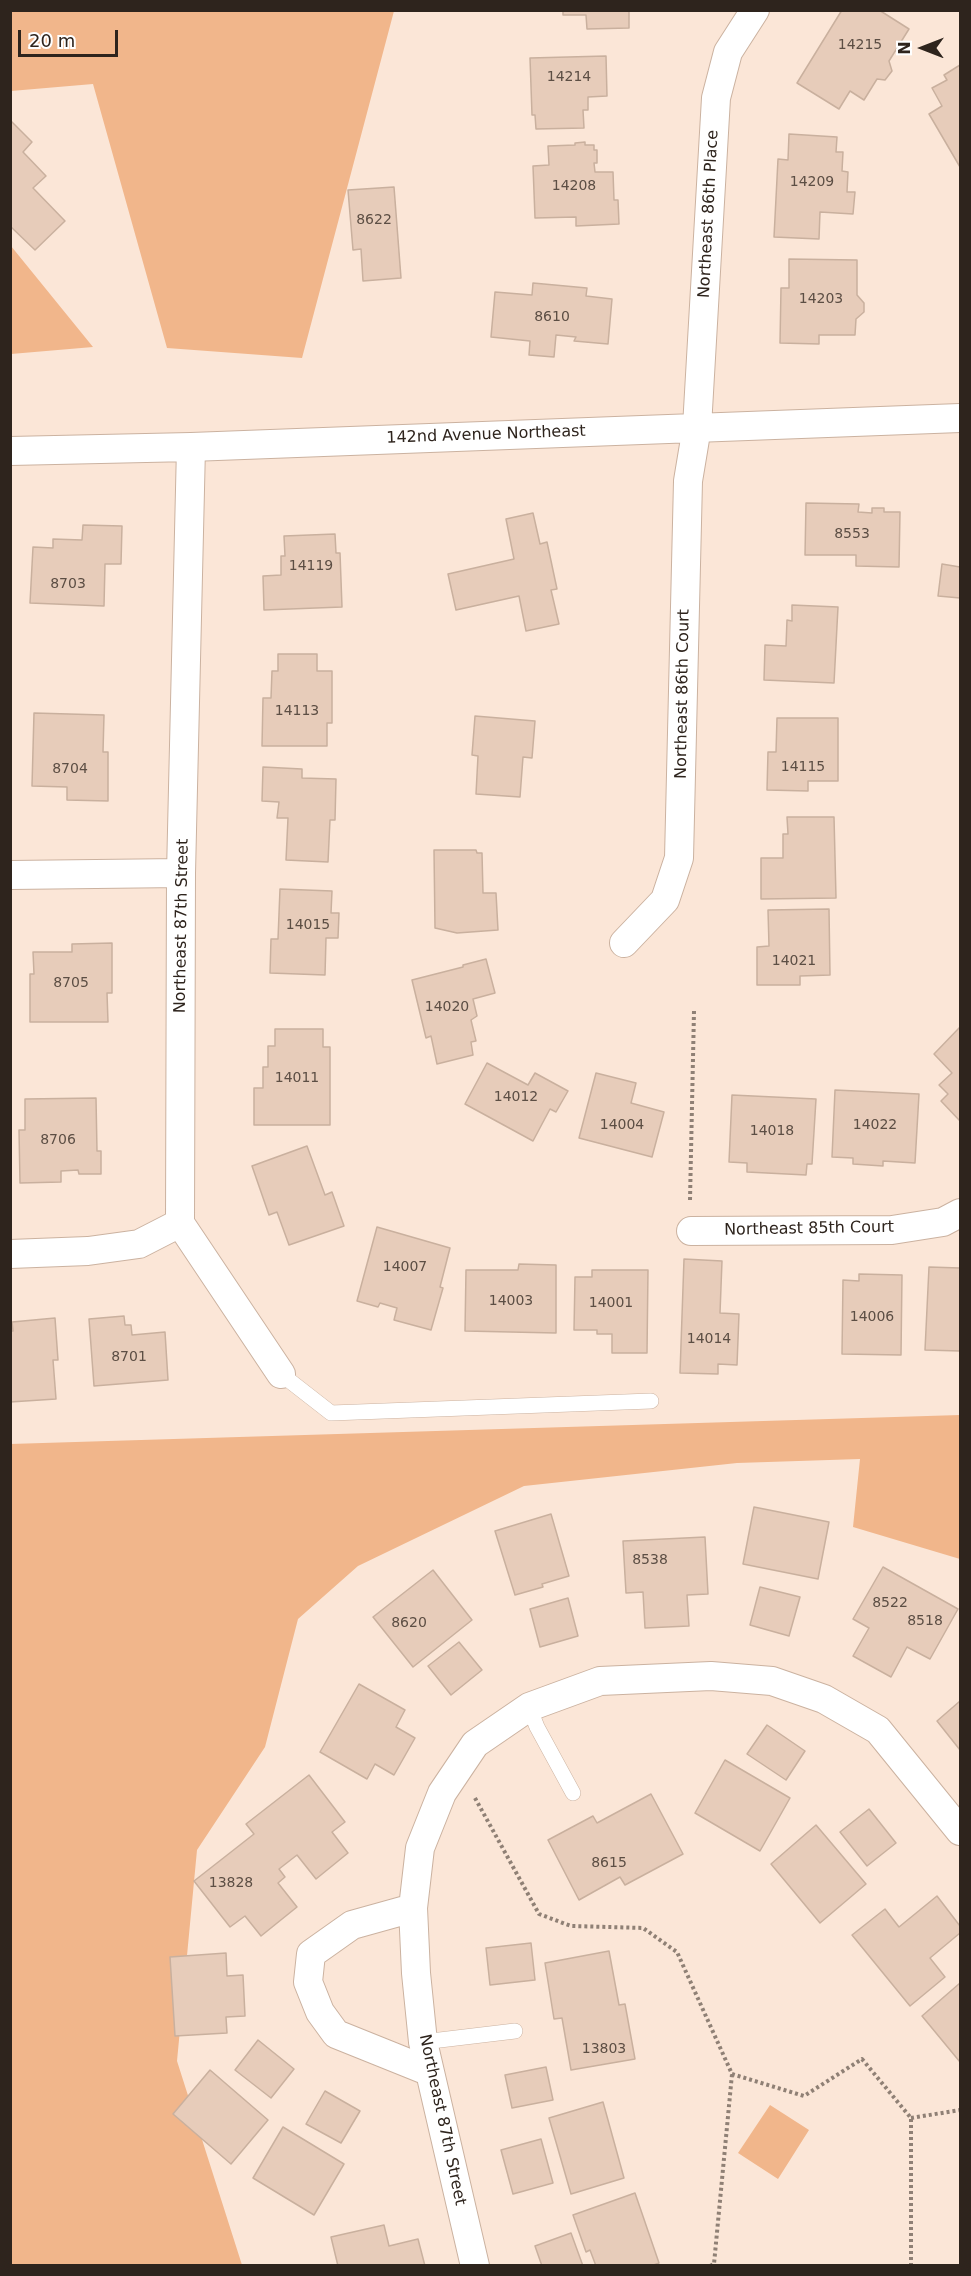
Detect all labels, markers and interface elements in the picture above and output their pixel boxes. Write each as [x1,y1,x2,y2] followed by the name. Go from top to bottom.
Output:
[21,18,122,56] scale bar
[893,18,953,78] north arrow
[29,30,75,51] text: 20 m
[838,37,882,53] house number: 14215
[895,41,914,55] text: N
[547,69,591,85] house number: 14214
[695,129,723,299] street label: Northeast 86th Place
[790,174,834,190] house number: 14209
[552,178,596,194] house number: 14208
[356,212,392,228] house number: 8622
[799,291,843,307] house number: 14203
[534,309,570,325] house number: 8610
[386,422,586,448] street label: 142nd Avenue Northeast
[834,526,870,542] house number: 8553
[289,558,333,574] house number: 14119
[50,576,86,592] house number: 8703
[672,609,694,779] street label: Northeast 86th Court
[275,703,319,719] house number: 14113
[781,759,825,775] house number: 14115
[52,761,88,777] house number: 8704
[171,839,193,1013] street label: Northeast 87th Street
[286,917,330,933] house number: 14015
[772,953,816,969] house number: 14021
[53,975,89,991] house number: 8705
[425,999,469,1015] house number: 14020
[275,1070,319,1086] house number: 14011
[494,1089,538,1105] house number: 14012
[600,1117,644,1133] house number: 14004
[853,1117,897,1133] house number: 14022
[750,1123,794,1139] house number: 14018
[40,1132,76,1148] house number: 8706
[724,1218,894,1240] street label: Northeast 85th Court
[383,1259,427,1275] house number: 14007
[489,1293,533,1309] house number: 14003
[589,1295,633,1311] house number: 14001
[850,1309,894,1325] house number: 14006
[687,1331,731,1347] house number: 14014
[111,1349,147,1365] house number: 8701
[632,1552,668,1568] house number: 8538
[872,1595,908,1611] house number: 8522
[907,1613,943,1629] house number: 8518
[391,1615,427,1631] house number: 8620
[591,1855,627,1871] house number: 8615
[209,1875,253,1891] house number: 13828
[414,2033,470,2207] street label: Northeast 87th Street
[582,2041,626,2057] house number: 13803

